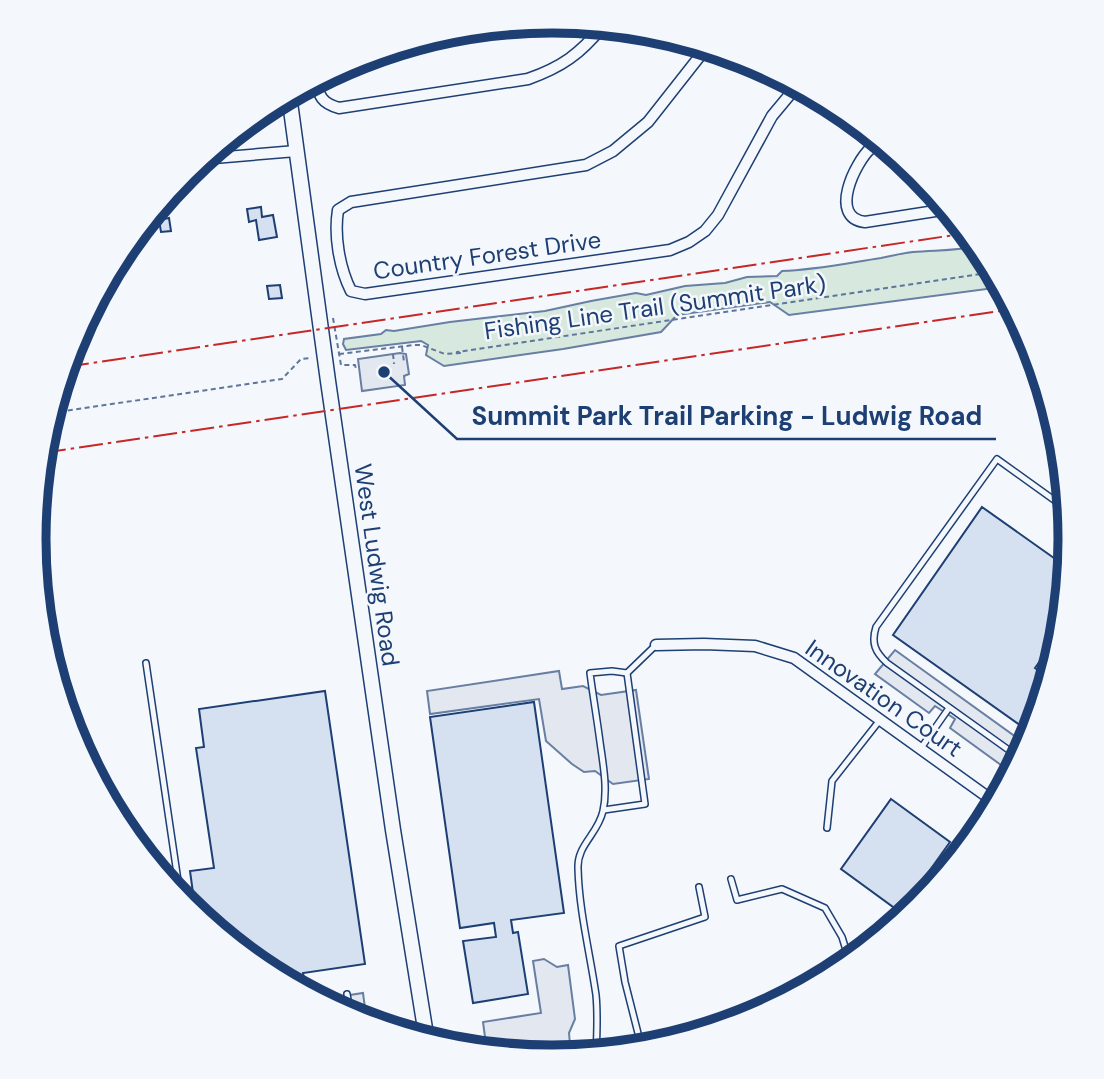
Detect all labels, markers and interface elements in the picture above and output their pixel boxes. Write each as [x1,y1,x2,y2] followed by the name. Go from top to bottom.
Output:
[371,224,603,286] street label: Country Forest Drive
[482,268,828,346] street label: Fishing Line Trail (Summit Park)
[457,392,996,439] callout: Summit Park Trail Parking - Ludwig Road
[472,399,982,433] text: Summit Park Trail Parking - Ludwig Road
[347,462,407,668] street label: West Ludwig Road
[799,632,969,764] street label: Innovation Court

